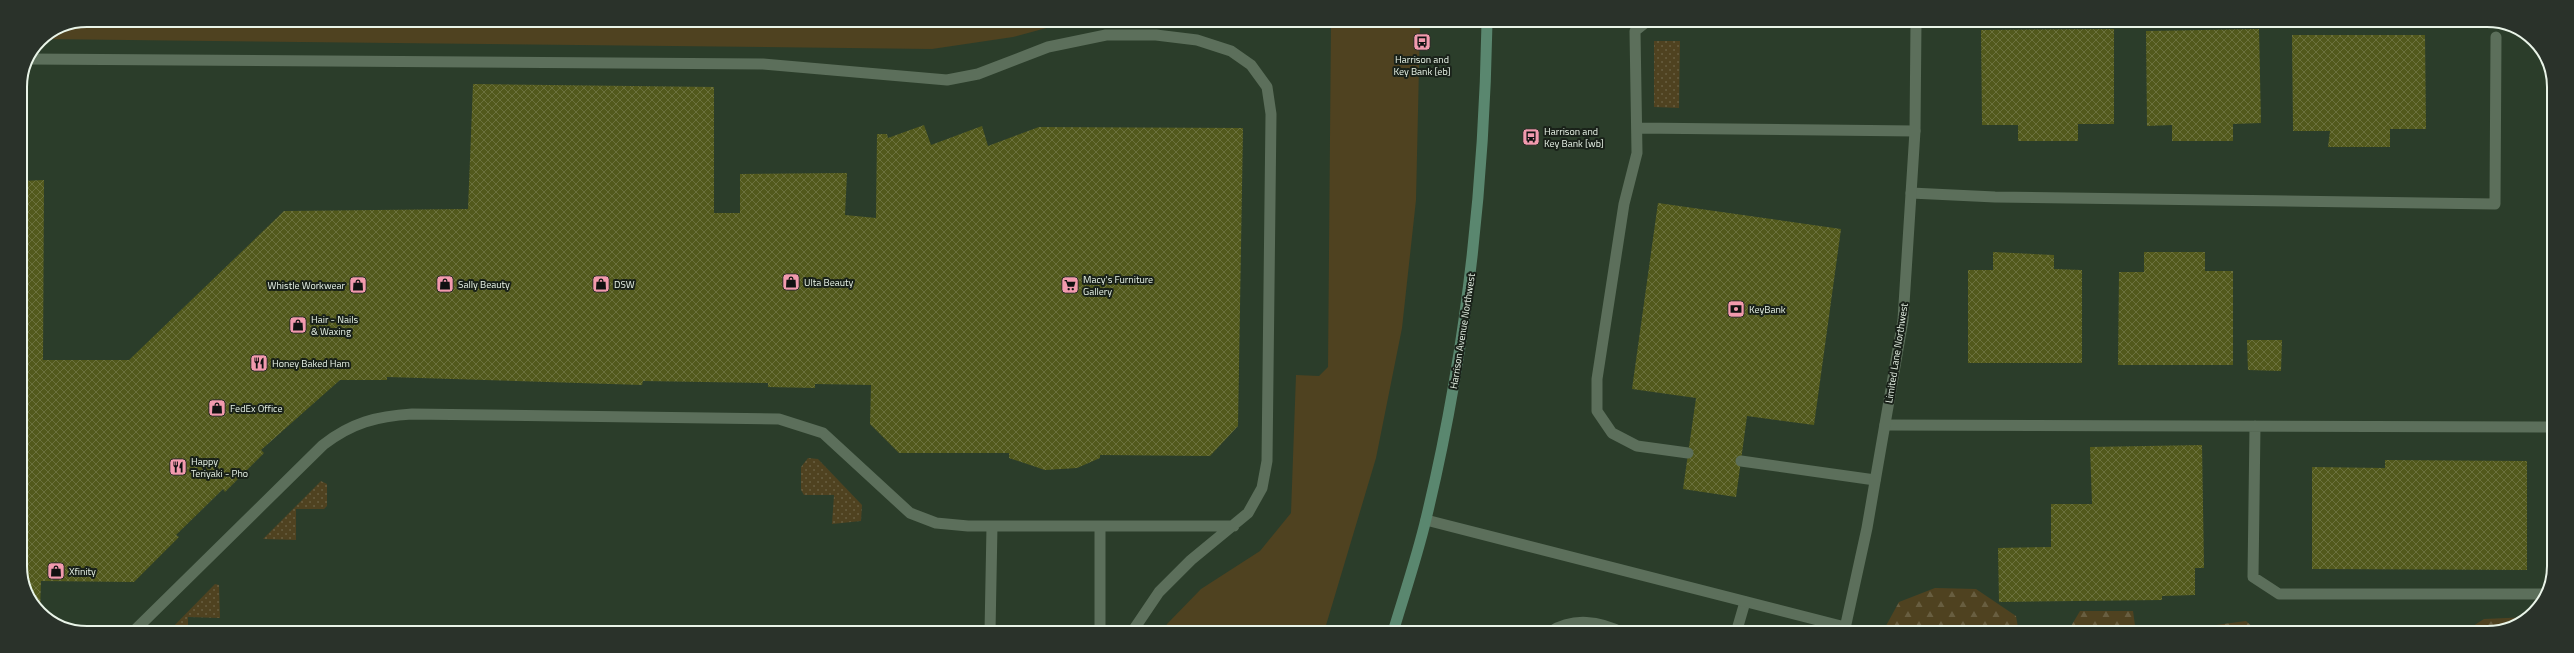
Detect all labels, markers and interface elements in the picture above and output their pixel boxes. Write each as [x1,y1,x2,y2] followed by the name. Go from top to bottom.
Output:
[1412,32,1432,52] bus stop icon: Harrison and Key Bank [eb]
[1393,52,1451,79] place label: Harrison and Key Bank [eb]
[1544,124,1604,151] place label: Harrison and Key Bank [wb]
[1521,127,1541,147] bus stop icon: Harrison and Key Bank [wb]
[781,272,801,292] shop icon: Ulta Beauty
[1083,272,1153,299] place label: Macy's Furniture Gallery
[1446,272,1479,390] street label: Harrison Avenue Northwest
[435,274,455,294] shop icon: Sally Beauty
[591,274,611,294] shop icon: DSW
[348,275,368,295] shop icon: Whistle Workwear
[804,275,854,290] place label: Ulta Beauty
[1060,275,1080,295] supermarket icon: Macy's Furniture Gallery
[458,277,510,292] place label: Sally Beauty
[614,277,635,292] place label: DSW
[268,278,346,293] place label: Whistle Workwear
[1726,299,1746,319] bank icon: KeyBank
[1749,302,1786,317] place label: KeyBank
[1881,302,1912,404] street label: Limited Lane Northwest
[311,312,358,339] place label: Hair - Nails & Waxing
[288,315,308,335] shop icon: Hair - Nails & Waxing
[249,353,269,373] restaurant icon: Honey Baked Ham
[272,356,350,371] place label: Honey Baked Ham
[207,398,227,418] shop icon: FedEx Office
[230,401,282,416] place label: FedEx Office
[191,454,248,481] place label: Happy Teriyaki - Pho
[168,457,188,477] restaurant icon: Happy Teriyaki - Pho
[46,561,66,581] shop icon: Xfinity
[69,564,96,579] place label: Xfinity

